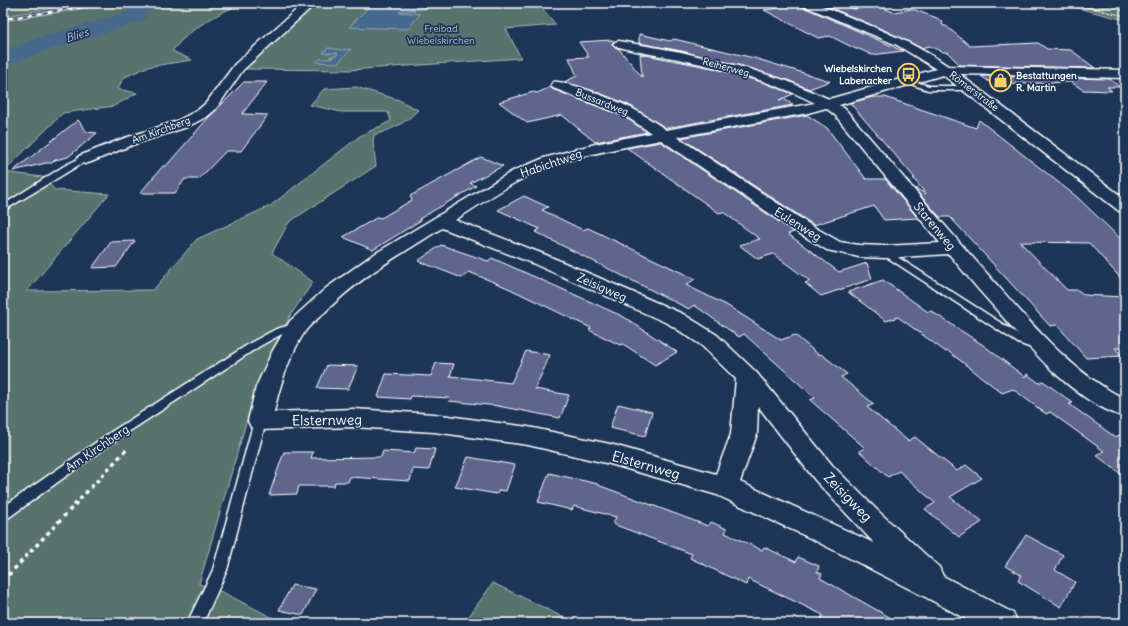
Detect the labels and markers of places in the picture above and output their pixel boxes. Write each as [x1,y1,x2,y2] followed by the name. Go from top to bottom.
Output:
[895,61,921,87] bus stop icon: Wiebelskirchen Labenacker
[824,62,893,87] place label: Wiebelskirchen Labenacker
[987,68,1013,94] shop icon: Bestattungen R. Martin
[1016,69,1077,94] place label: Bestattungen R. Martin

